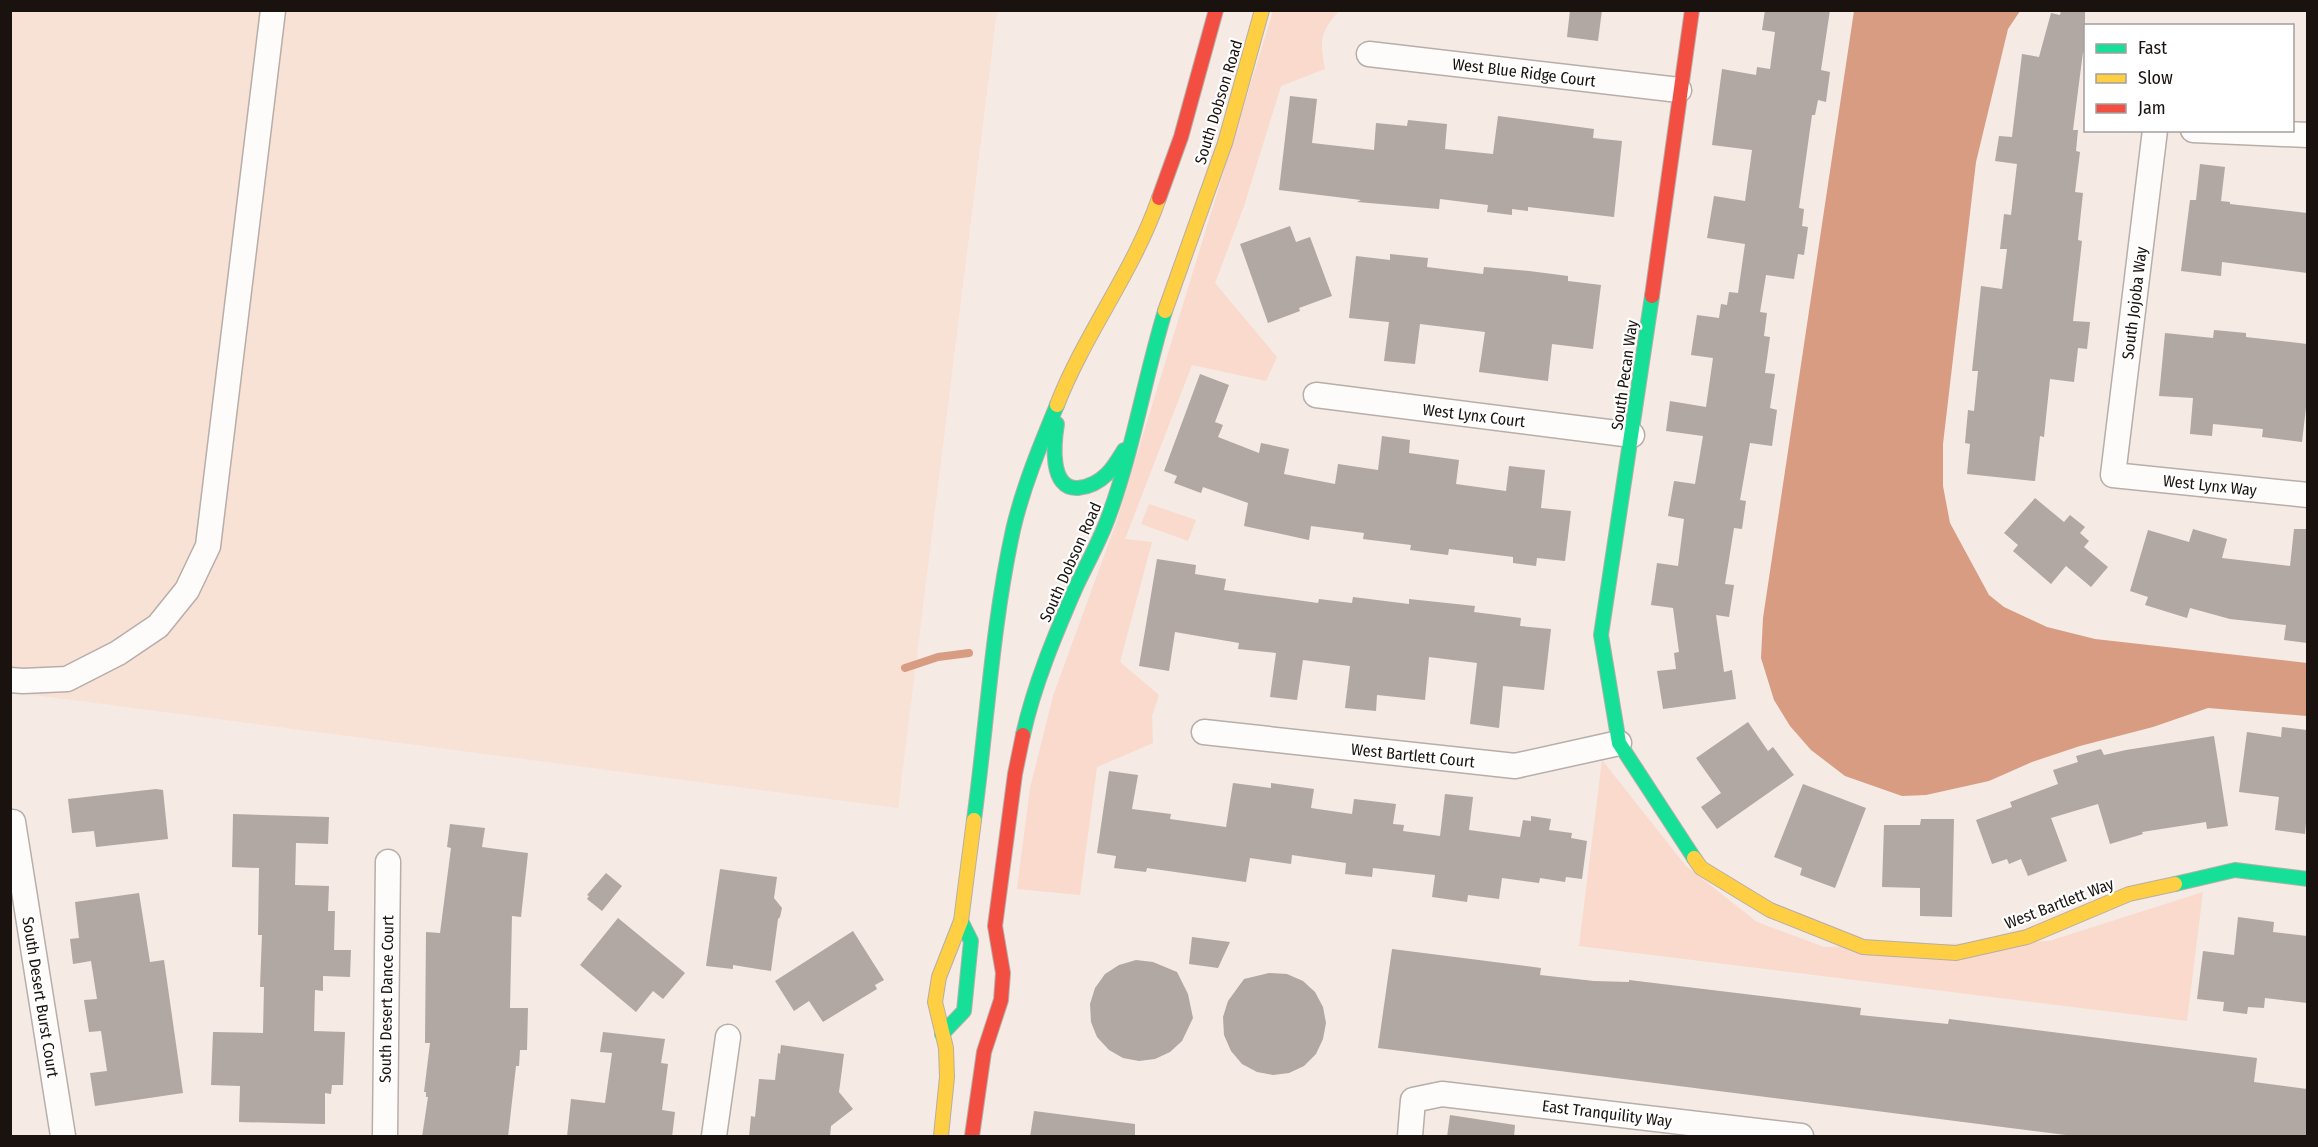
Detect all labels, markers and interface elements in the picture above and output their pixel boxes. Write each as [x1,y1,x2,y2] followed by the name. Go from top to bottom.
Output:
[2084,24,2294,132] legend
[2138,37,2167,59] text: Fast
[1191,38,1246,167] street label: South Dobson Road
[1451,54,1597,91] street label: West Blue Ridge Court
[2138,67,2173,89] text: Slow
[2138,97,2166,119] text: Jam
[2118,245,2151,361] street label: South Jojoba Way
[1607,318,1642,431] street label: South Pecan Way
[1421,400,1527,431] street label: West Lynx Court
[2162,471,2259,500] street label: West Lynx Way
[1036,499,1105,625] street label: South Dobson Road
[1350,740,1477,772] street label: West Bartlett Court
[2002,874,2117,933] street label: West Bartlett Way
[376,914,397,1083] street label: South Desert Dance Court
[18,915,63,1080] street label: South Desert Burst Court
[1541,1096,1674,1131] street label: East Tranquility Way

